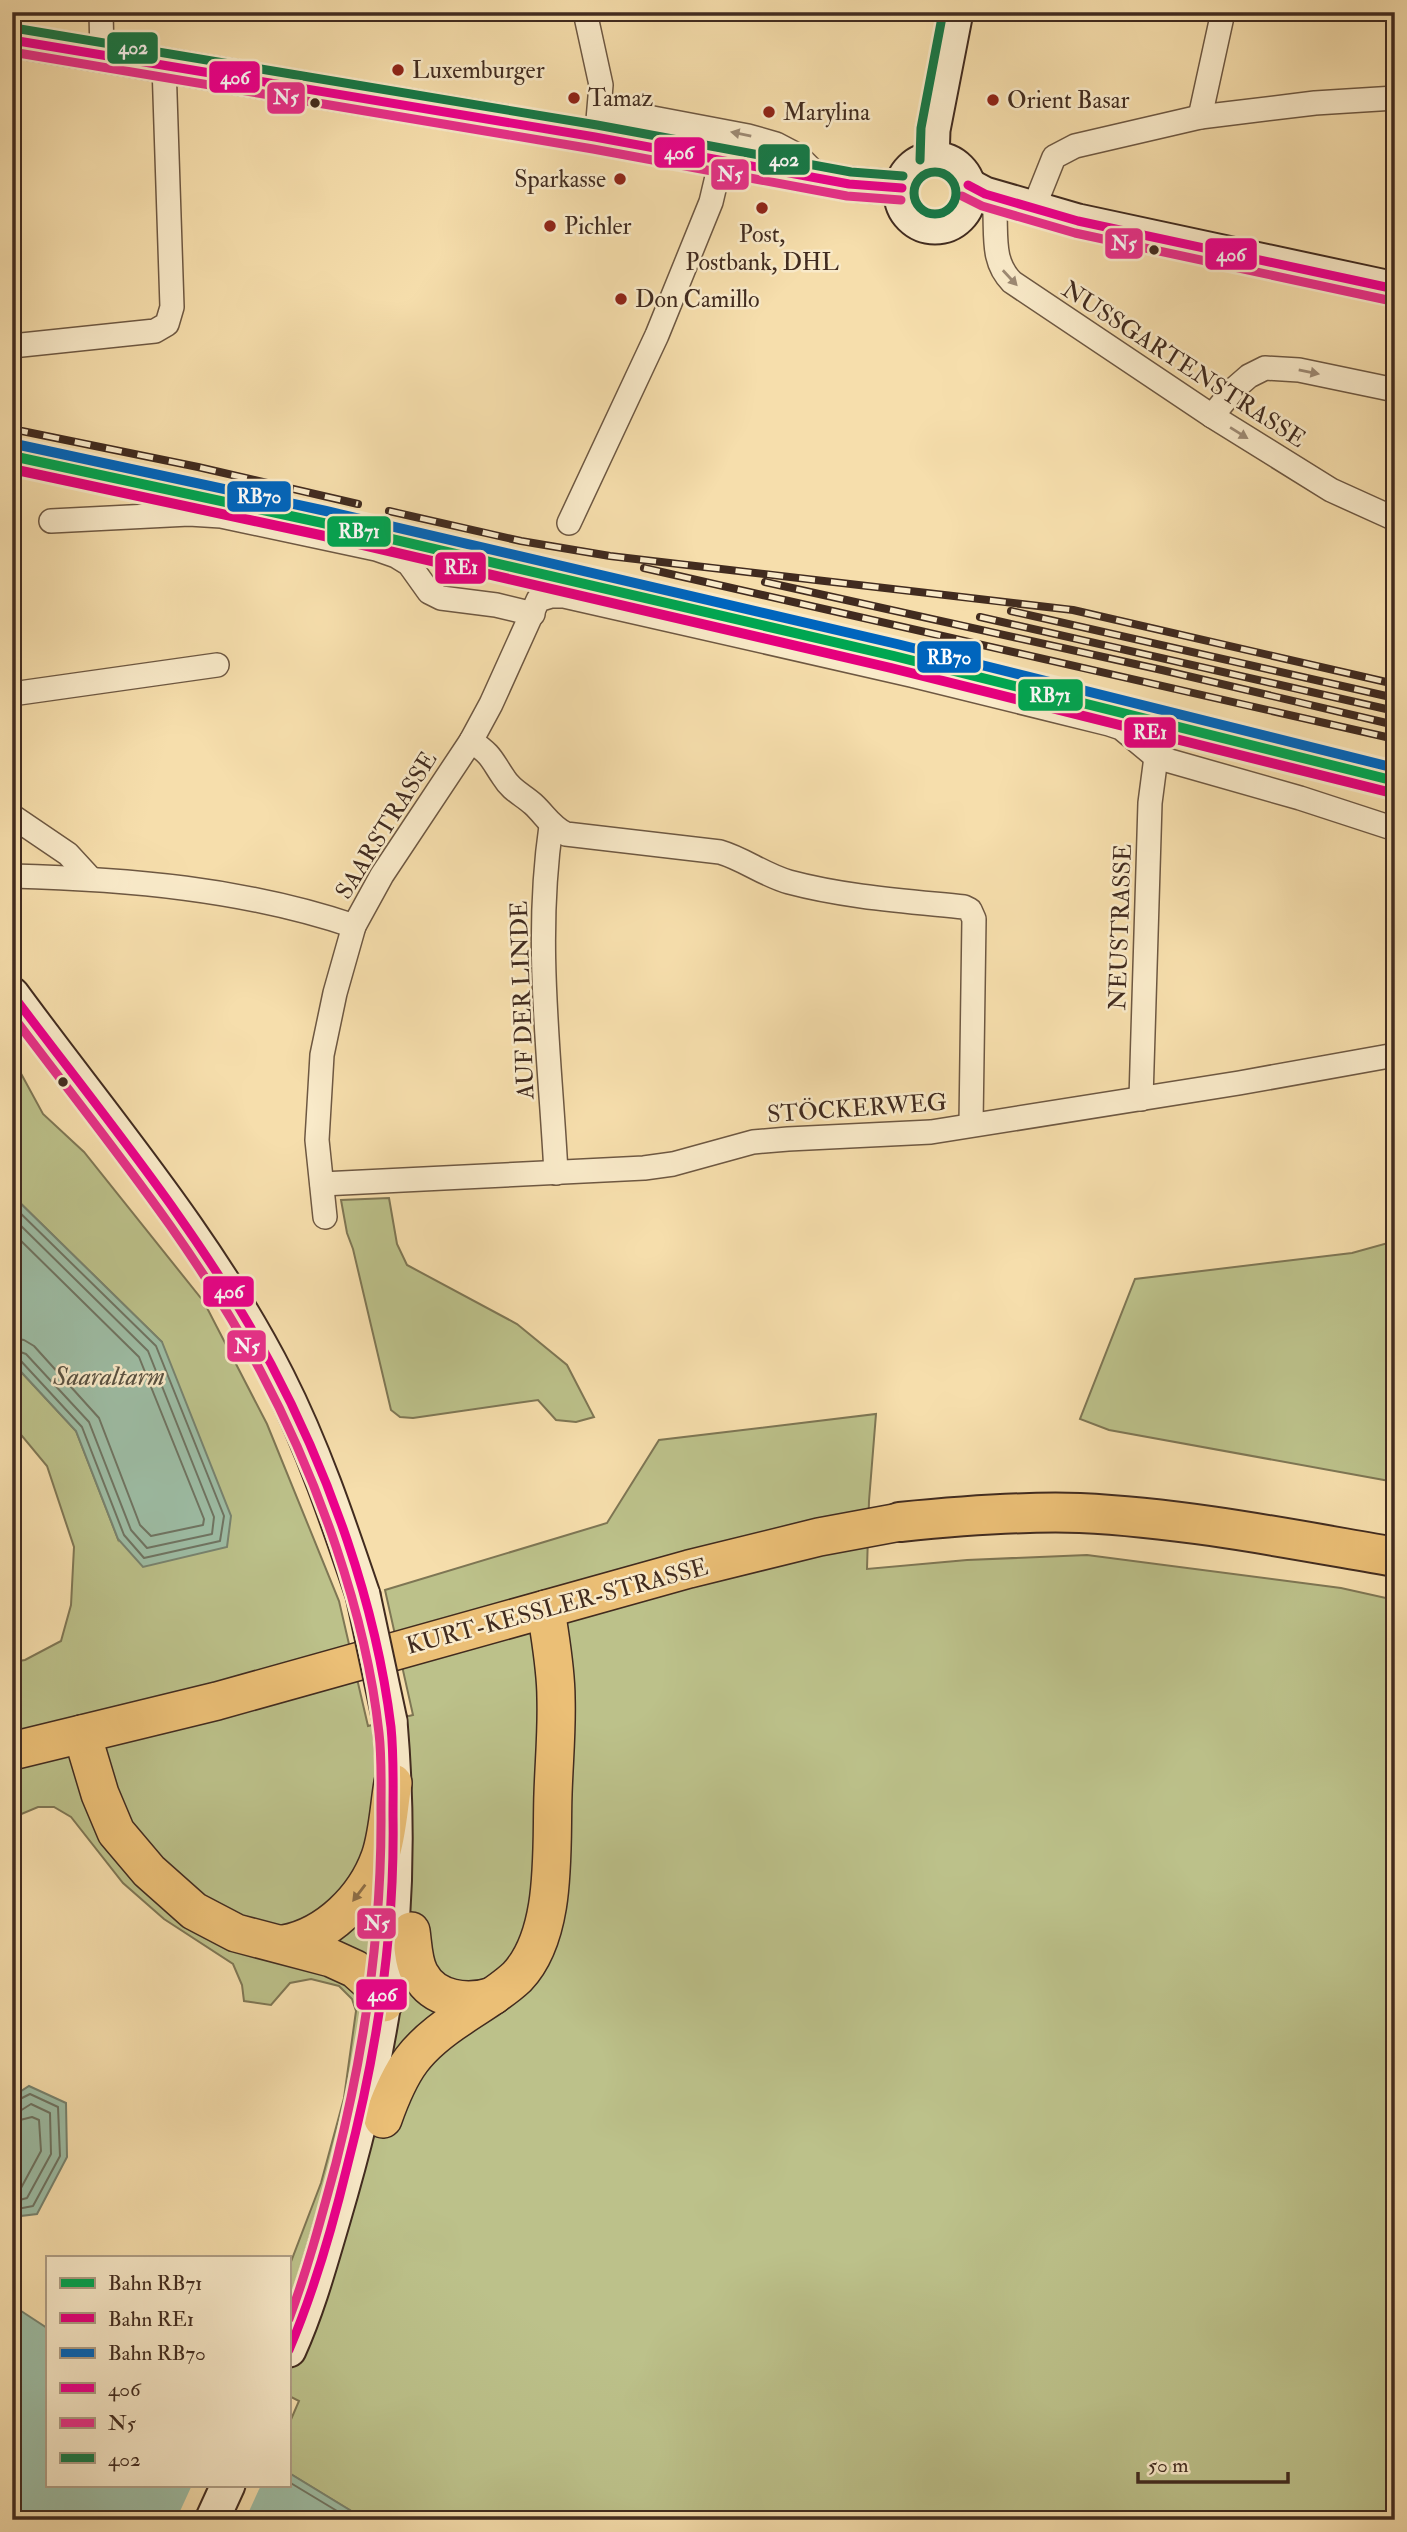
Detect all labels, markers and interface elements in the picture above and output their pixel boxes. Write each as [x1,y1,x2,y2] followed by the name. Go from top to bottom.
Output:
[106,31,159,65] line badge: 402
[117,36,148,60] text: 402
[412,55,545,86] place label: Luxemburger
[208,60,261,94] line badge: 406
[390,62,406,78] marker: Luxemburger
[219,66,251,90] text: 406
[266,81,306,115] line badge: N5
[588,83,653,114] place label: Tamaz
[1007,85,1130,116] place label: Orient Basar
[272,86,299,110] text: N5
[566,90,582,106] marker: Tamaz
[985,92,1001,108] marker: Orient Basar
[308,96,322,110] unlabelled marker
[783,97,871,128] place label: Marylina
[761,104,777,120] marker: Marylina
[730,129,752,140] one-way arrow
[653,136,706,169] line badge: 406
[663,141,695,165] text: 406
[757,143,811,176] line badge: 402
[768,148,799,172] text: 402
[710,158,750,191] line badge: N5
[716,163,743,187] text: N5
[514,164,606,195] place label: Sparkasse
[612,171,628,187] marker: Sparkasse
[754,200,770,216] marker: Post, Postbank, DHL
[564,211,632,242] place label: Pichler
[542,218,558,234] marker: Pichler
[685,219,839,278] place label: Post, Postbank, DHL
[1104,227,1144,260] line badge: N5
[1110,232,1137,256] text: N5
[1204,237,1258,271] line badge: 406
[1147,243,1161,257] unlabelled marker
[1215,243,1247,267] text: 406
[1002,269,1018,287] one-way arrow
[1056,274,1311,455] street label: NUSSGARTENSTRASSE
[635,284,760,315] place label: Don Camillo
[613,291,629,307] marker: Don Camillo
[1298,367,1320,378] one-way arrow
[1229,426,1248,439] one-way arrow
[226,480,292,513] line badge: RB70
[237,485,281,509] text: RB70
[326,515,392,548] line badge: RB71
[338,520,380,544] text: RB71
[434,551,487,585] line badge: RE1
[444,556,478,580] text: RE1
[916,640,982,674] line badge: RB70
[927,646,971,670] text: RB70
[1017,678,1084,712] line badge: RB71
[1029,684,1071,708] text: RB71
[1123,716,1177,749] line badge: RE1
[1133,721,1167,745] text: RE1
[329,746,444,905] street label: SAARSTRASSE
[1102,843,1139,1011] street label: NEUSTRASSE
[504,900,541,1101] street label: AUF DER LINDE
[56,1075,70,1089] unlabelled marker
[766,1087,948,1130] street label: STÖCKERWEG
[202,1275,255,1308] line badge: 406
[213,1280,245,1304] text: 406
[226,1329,267,1363] line badge: N5
[233,1335,260,1359] text: N5
[52,1361,165,1393] water label: Saaraltarm
[403,1551,712,1662] street label: KURT-KESSLER-STRASSE
[352,1884,366,1902] one-way arrow
[356,1907,397,1940] line badge: N5
[363,1912,390,1936] text: N5
[355,1978,408,2011] line badge: 406
[366,1983,398,2007] text: 406
[46,2256,290,2486] legend
[108,2270,203,2297] text: Bahn RB71
[108,2306,194,2333] text: Bahn RE1
[108,2340,206,2367] text: Bahn RB70
[108,2376,142,2403] text: 406
[108,2410,137,2437] text: N5
[1138,2441,1288,2485] scale bar
[108,2446,141,2473] text: 402
[1148,2452,1189,2479] text: 50 m

